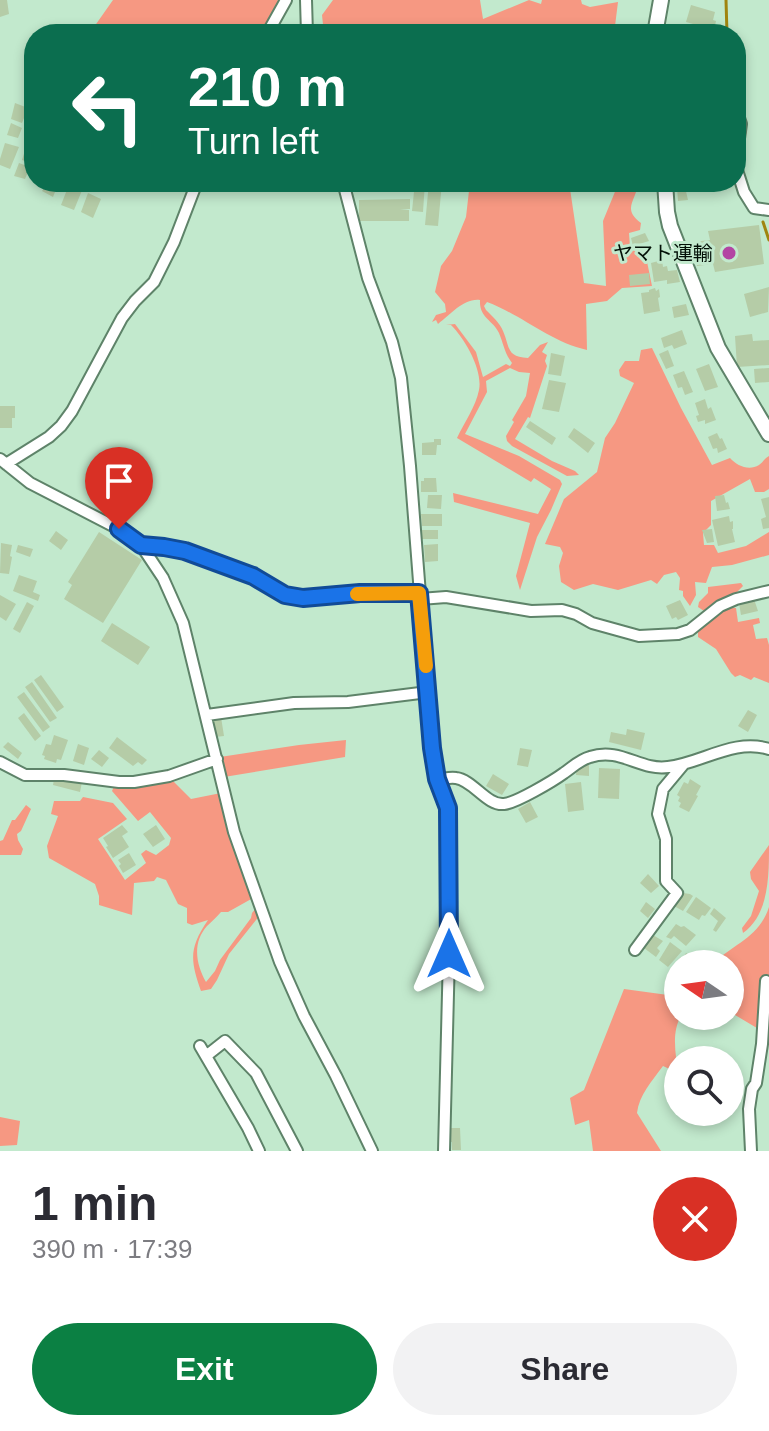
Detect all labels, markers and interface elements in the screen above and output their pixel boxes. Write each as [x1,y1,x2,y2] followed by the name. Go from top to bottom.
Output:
[188,55,347,118] text: 210 m
[56,56,160,160] icon: left
[188,121,319,162] text: Turn left
[613,242,713,264] place label: ヤマト運輸
[720,244,738,262] marker: ヤマト運輸
[85,447,153,529] pin
[97,459,141,503] icon: arrive
[407,912,491,996] position arrow
[664,950,744,1030] north arrow
[664,950,744,1126] map controls
[664,1046,744,1126] button: search
[32,1177,157,1230] text: 1 min
[653,1177,737,1261] button: close
[32,1234,192,1264] text: 390 m · 17:39
[32,1323,377,1415] button: Exit
[393,1323,737,1415] button: Share

